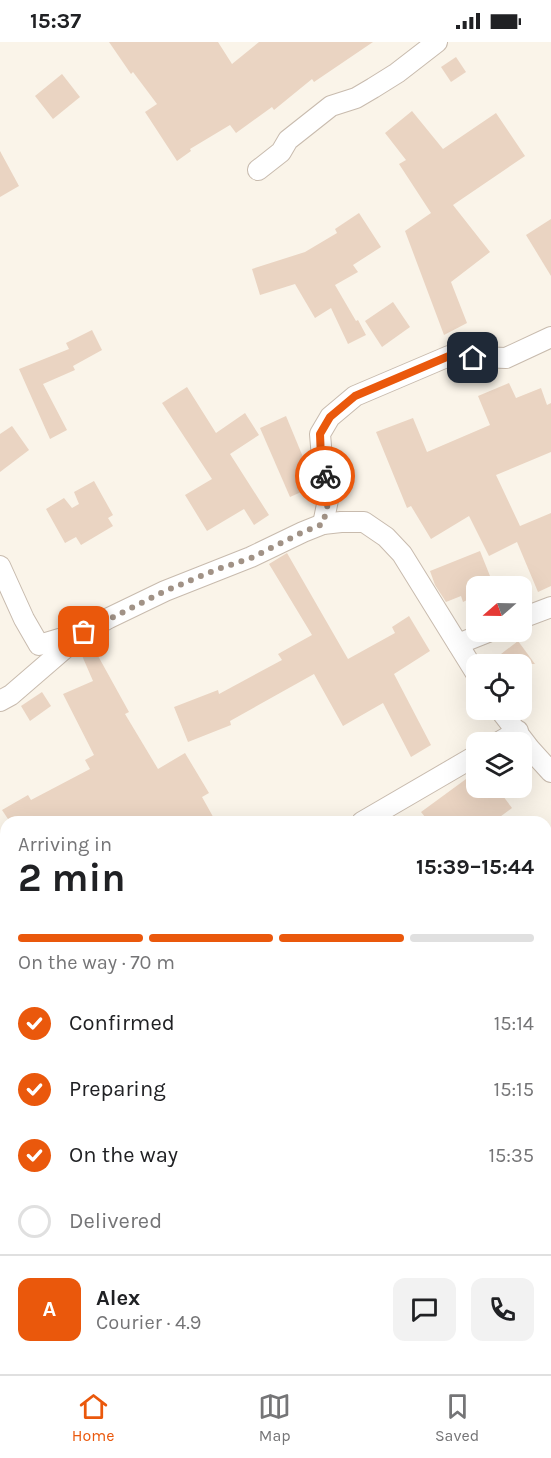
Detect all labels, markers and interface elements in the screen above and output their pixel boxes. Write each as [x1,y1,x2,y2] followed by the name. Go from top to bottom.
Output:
[30,8,81,34] text: 15:37
[447,332,498,383] pin
[456,341,489,374] icon: home
[295,446,355,506] courier
[309,460,342,493] icon: bike
[466,576,532,642] north arrow
[466,576,532,798] map controls
[58,606,109,657] pin
[67,615,100,648] icon: bag
[466,654,532,720] button: locate
[466,732,532,798] button: layers
[18,833,112,856] text: Arriving in
[416,854,534,880] text: 15:39–15:44
[18,855,126,901] text: 2 min
[18,951,175,974] text: On the way · 70 m
[18,1007,51,1040] icon: check
[69,1010,175,1036] text: Confirmed
[494,1012,534,1035] text: 15:14
[18,1073,51,1106] icon: check
[69,1076,166,1102] text: Preparing
[494,1078,534,1101] text: 15:15
[18,1139,51,1172] icon: check
[69,1142,178,1168] text: On the way
[488,1144,534,1167] text: 15:35
[69,1208,162,1234] text: Delivered
[393,1278,456,1341] button: chat
[471,1278,534,1341] button: phone
[96,1285,140,1311] text: Alex
[43,1296,56,1322] text: A
[96,1311,201,1334] text: Courier · 4.9
[72,1390,114,1445] tab: Home
[258,1390,291,1445] tab: Map
[435,1390,479,1445] tab: Saved

